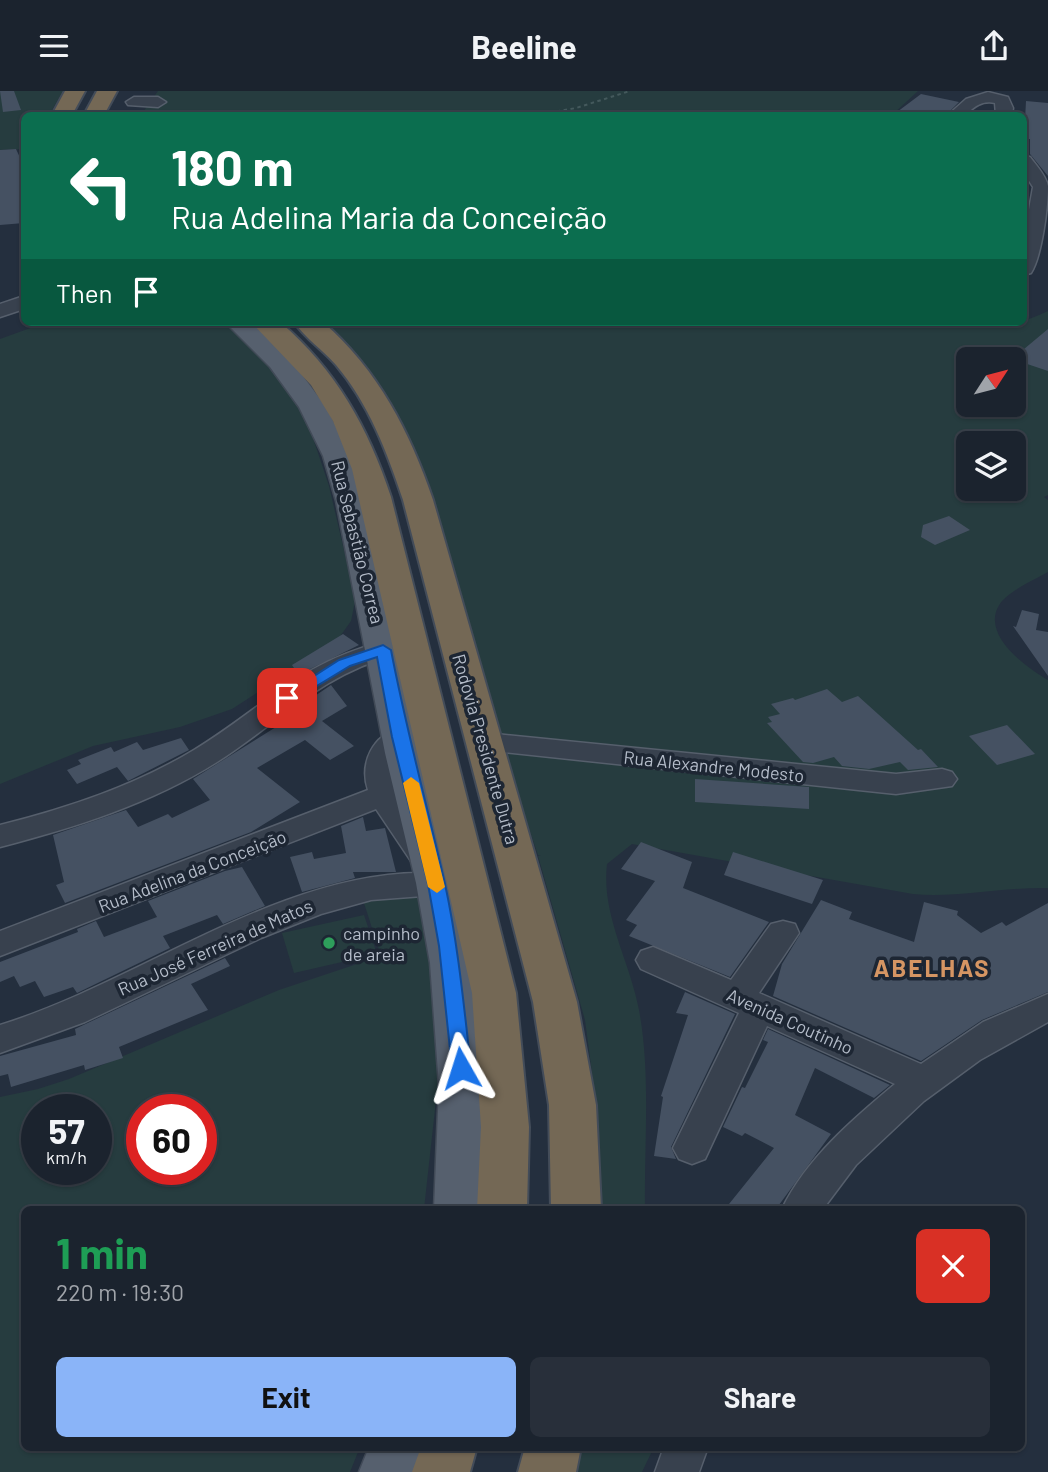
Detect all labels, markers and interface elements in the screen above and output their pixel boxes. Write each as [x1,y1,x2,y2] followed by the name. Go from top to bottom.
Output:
[35,27,73,65] icon: menu
[471,27,577,65] text: Beeline
[975,27,1013,65] icon: share
[171,137,294,196] text: 180 m
[56,140,147,231] icon: left
[171,197,607,235] text: Rua Adelina Maria da Conceição
[127,273,165,311] icon: arrive
[56,277,113,308] text: Then
[956,347,1026,417] north arrow
[956,347,1026,501] map controls
[956,431,1026,501] button: layers
[327,458,389,626] street label: Rua Sebastião Correa
[448,651,524,847] street label: Rodovia Presidente Dutra
[257,668,317,728] pin
[268,679,306,717] icon: arrive
[623,746,805,786] street label: Rua Alexandre Modesto
[95,825,289,917] street label: Rua Adelina da Conceição
[114,894,316,1000] street label: Rua José Ferreira de Matos
[343,922,420,965] place label: campinho de areia
[321,935,337,951] marker: campinho de areia
[873,953,991,982] district label: ABELHAS
[724,983,856,1059] street label: Avenida Coutinho
[424,1031,498,1105] position arrow
[126,1094,217,1185] speed limit sign: 60
[48,1109,85,1151] text: 57
[46,1146,87,1168] text: km/h
[56,1227,148,1277] text: 1 min
[916,1229,990,1303] button: close
[56,1278,184,1306] text: 220 m · 19:30
[56,1357,516,1437] button: Exit
[530,1357,990,1437] button: Share

